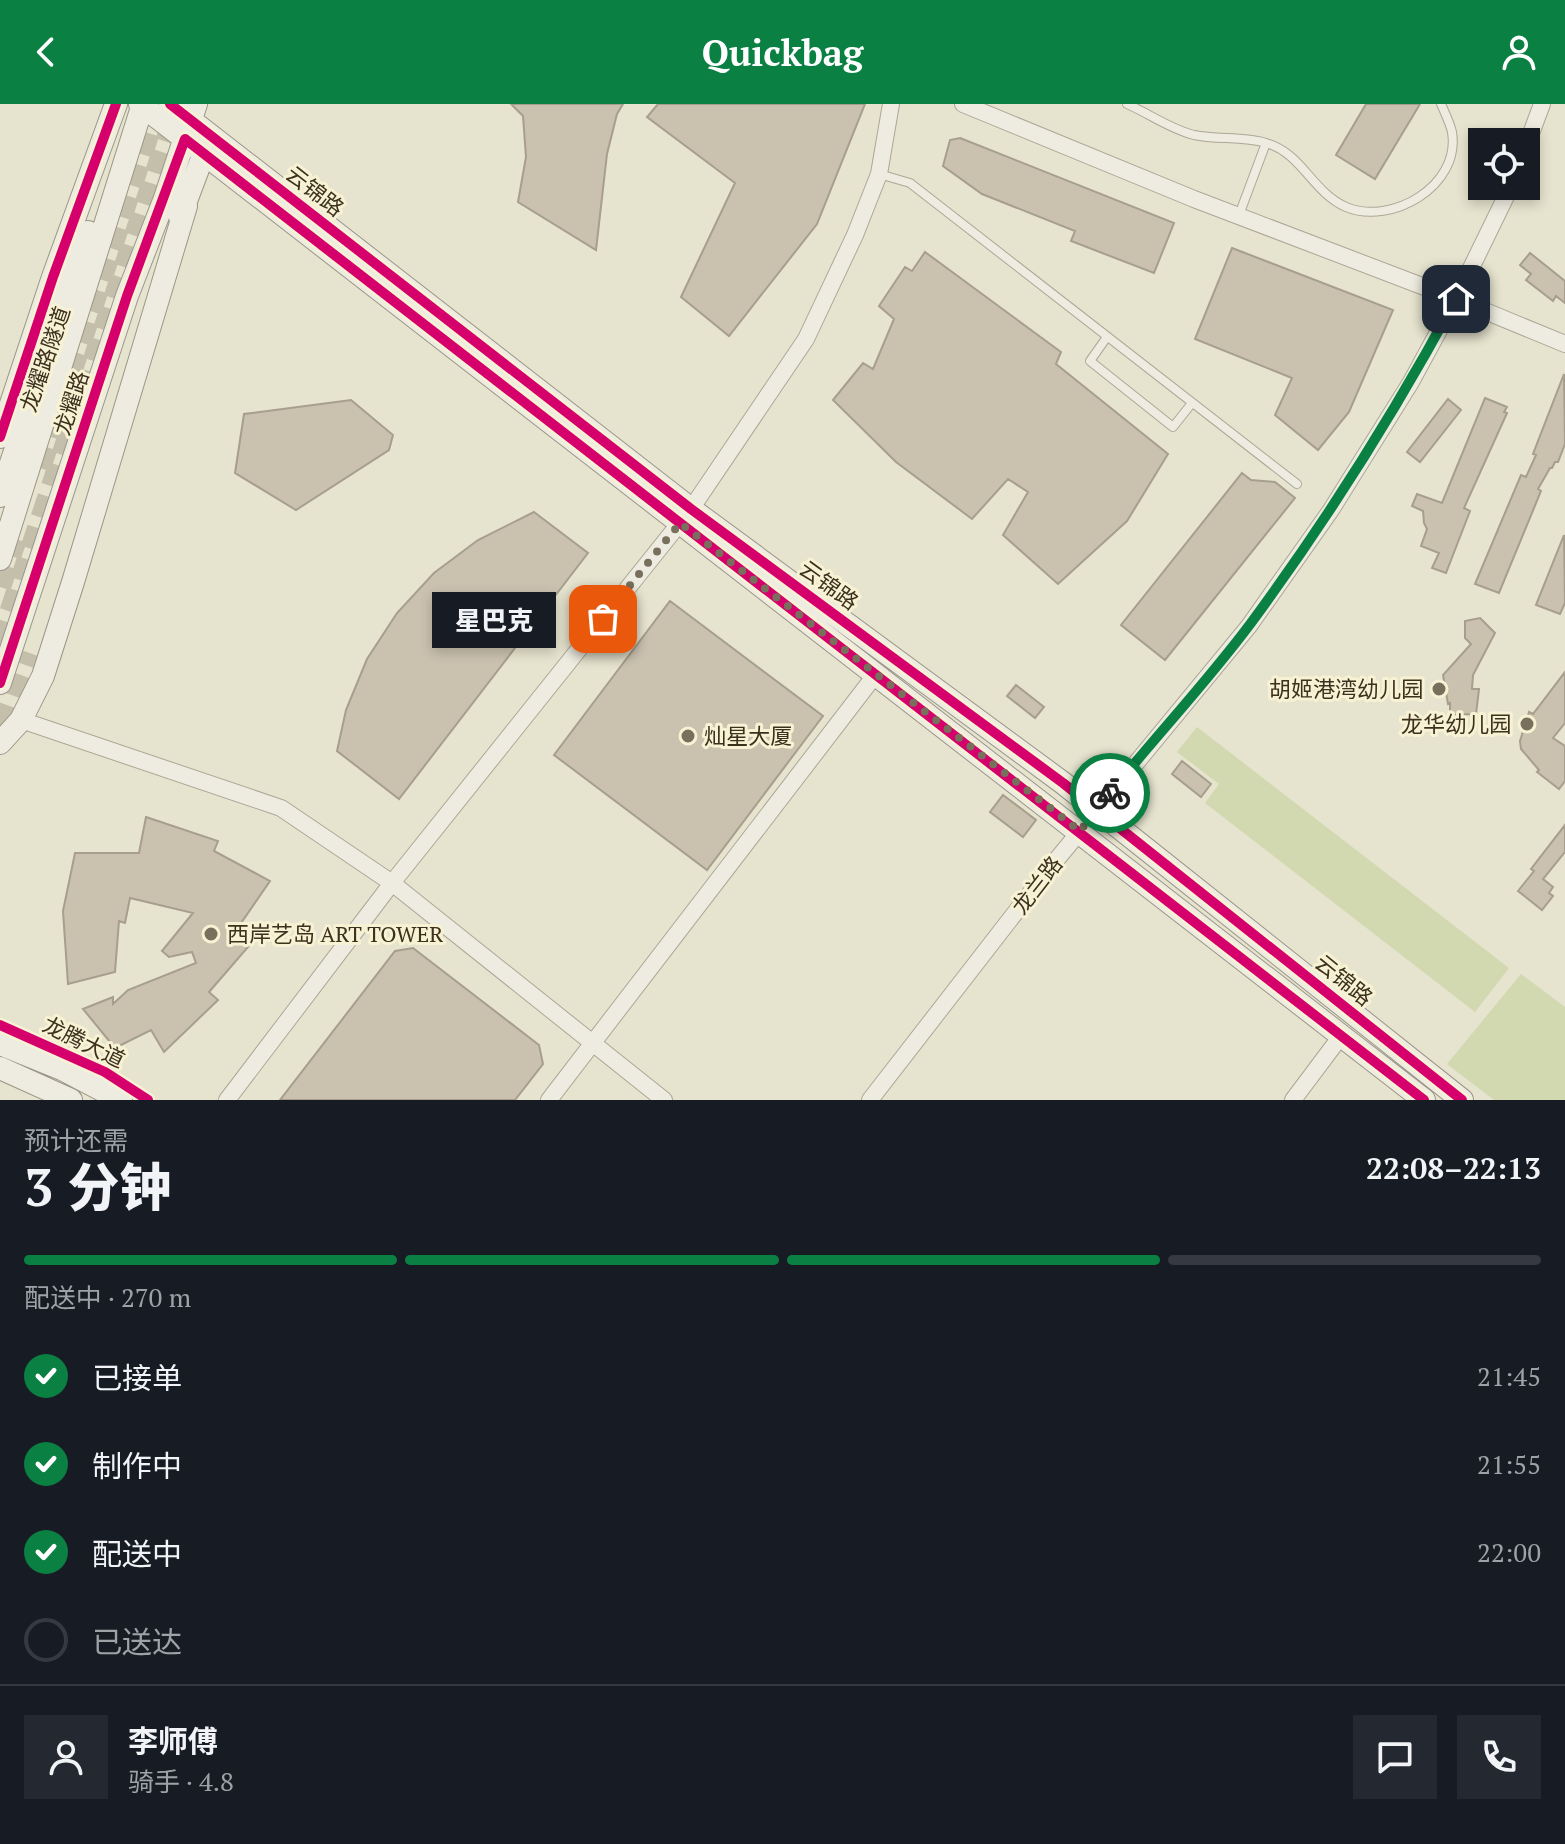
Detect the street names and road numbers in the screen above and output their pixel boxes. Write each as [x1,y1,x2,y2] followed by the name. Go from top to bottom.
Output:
[280,159,350,222] street label: 云锦路
[15,303,75,415] street label: 龙耀路隧道
[48,368,94,438] street label: 龙耀路
[794,553,865,616] street label: 云锦路
[1005,850,1068,920] street label: 龙兰路
[1310,948,1379,1012] street label: 云锦路
[38,1009,130,1074] street label: 龙腾大道

